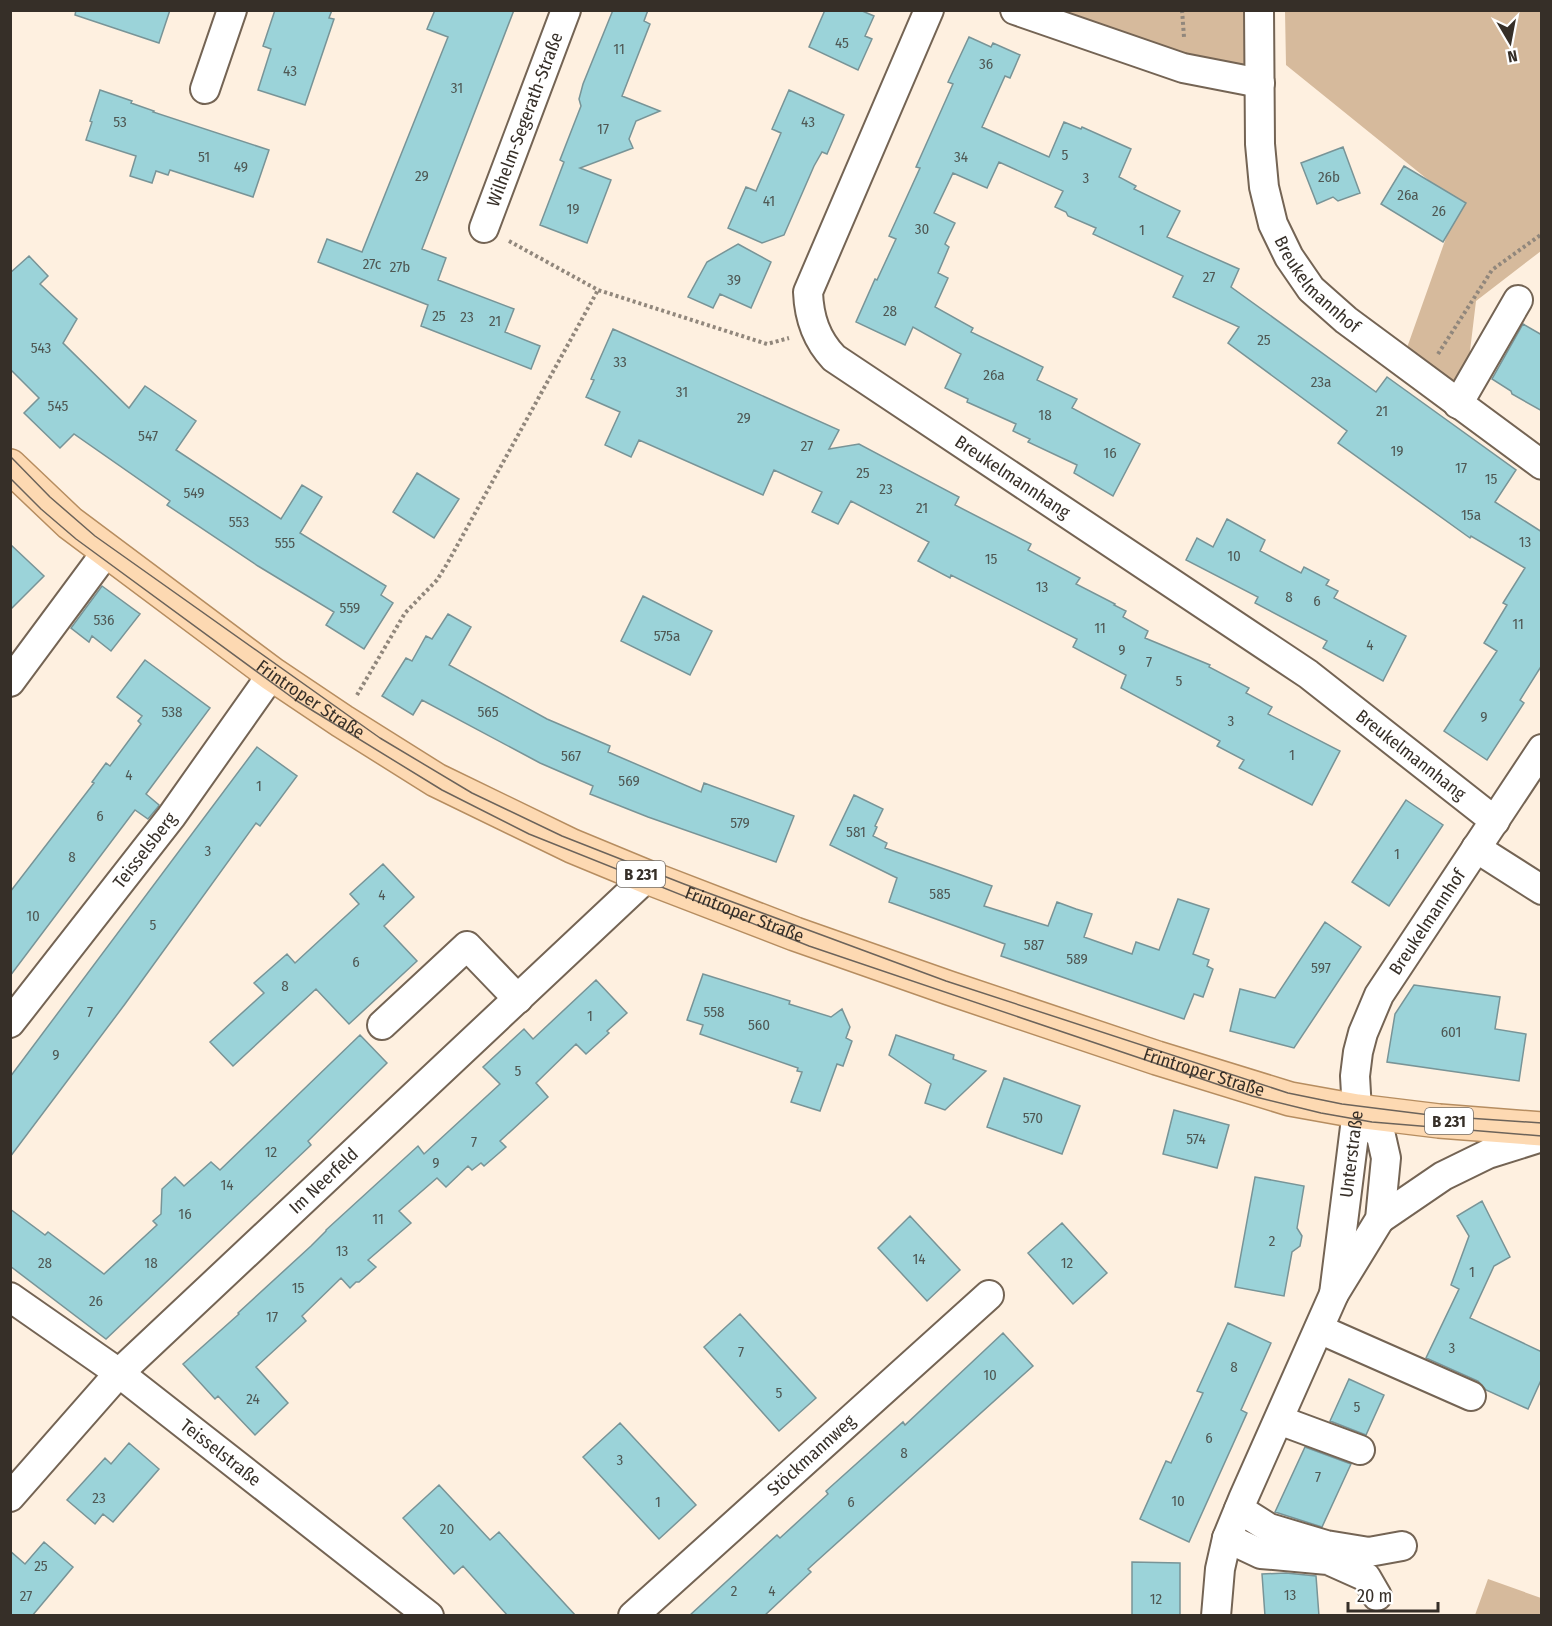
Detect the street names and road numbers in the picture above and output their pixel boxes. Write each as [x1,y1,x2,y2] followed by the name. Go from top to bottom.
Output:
[482,29,568,210] street label: Wilhelm-Segerath-Straße
[1270,232,1365,338] street label: Breukelmannhof
[951,431,1075,524] street label: Breukelmannhang
[252,655,369,743] street label: Frintroper Straße
[1351,705,1471,805] street label: Breukelmannhang
[108,808,182,893] street label: Teisselsberg
[617,861,665,887] road number: B 231
[1384,864,1471,979] street label: Breukelmannhof
[682,882,807,947] street label: Frintroper Straße
[1141,1043,1267,1102] street label: Frintroper Straße
[1425,1108,1473,1134] road number: B 231
[1335,1109,1368,1199] street label: Unterstraße
[285,1143,363,1218] street label: Im Neerfeld
[763,1410,860,1501] street label: Stöckmannweg
[176,1414,265,1491] street label: Teisselstraße

